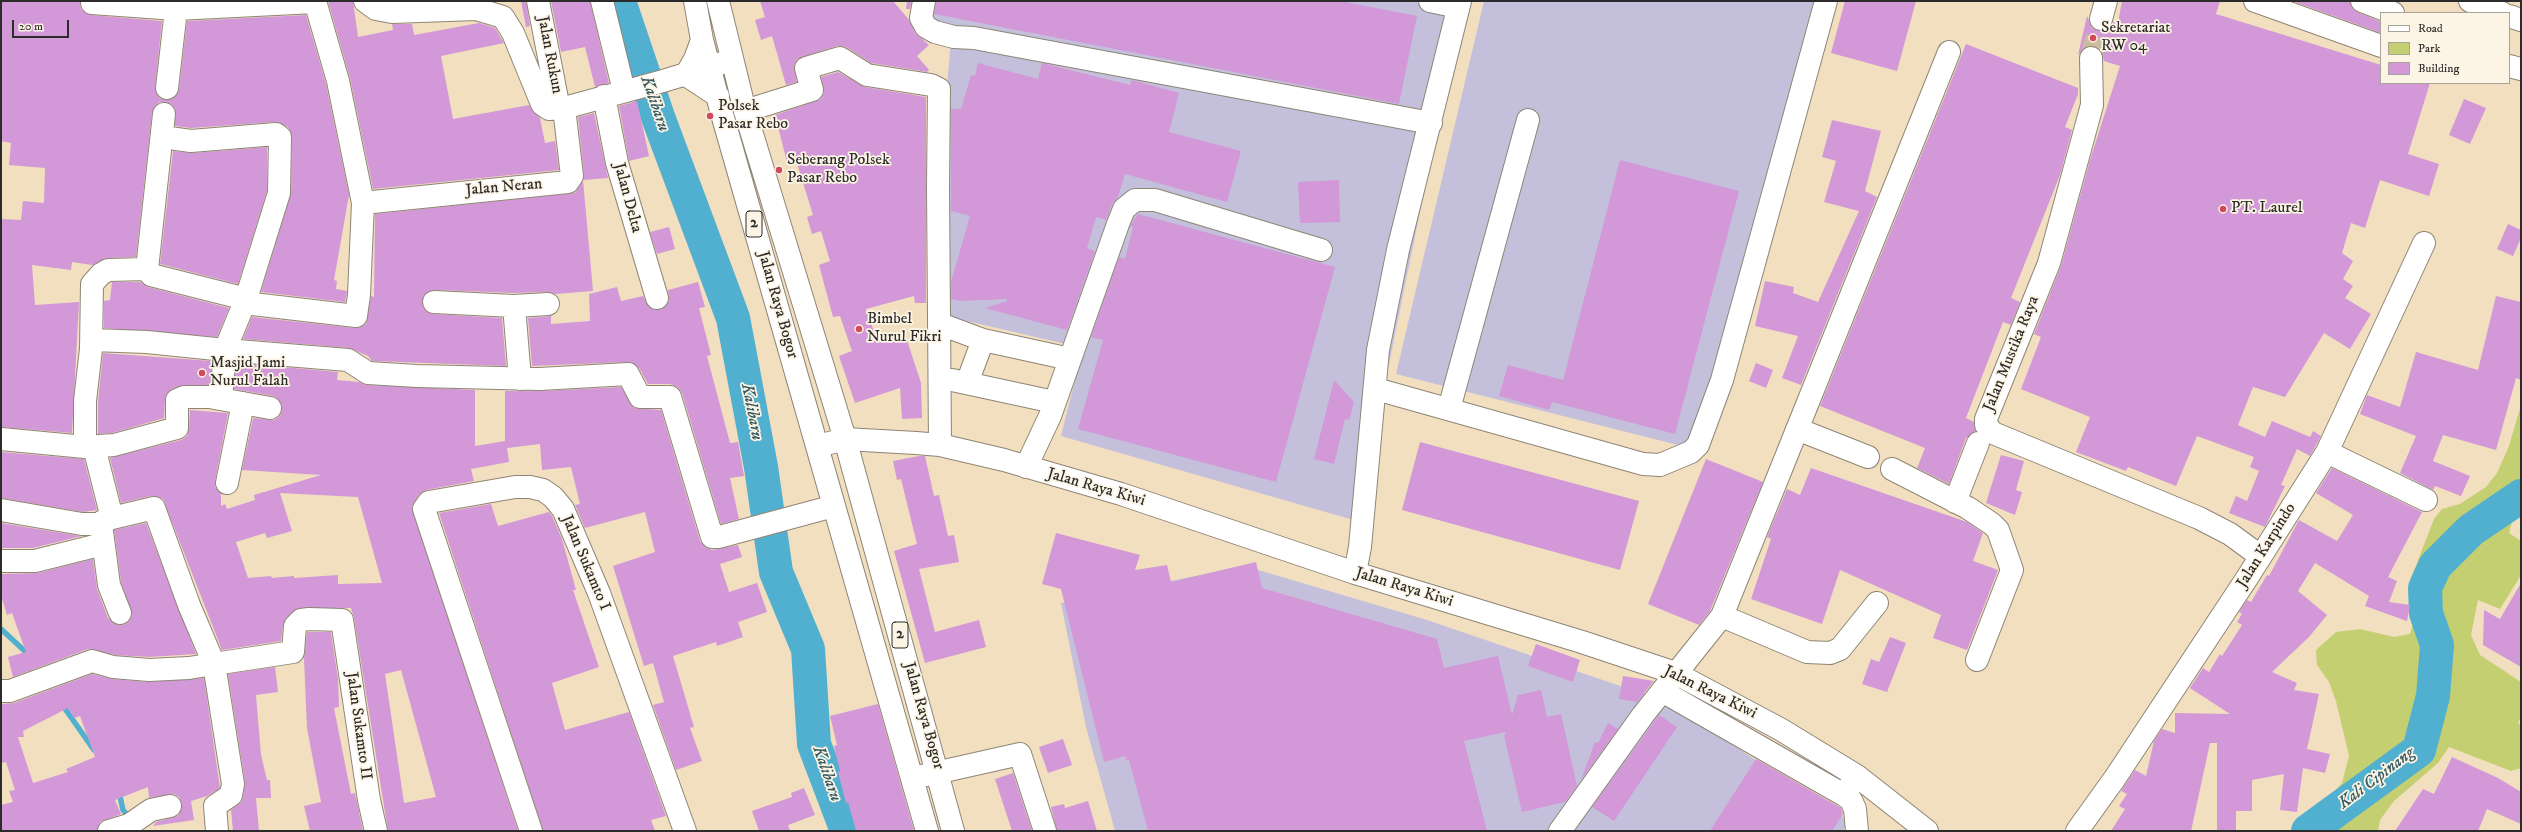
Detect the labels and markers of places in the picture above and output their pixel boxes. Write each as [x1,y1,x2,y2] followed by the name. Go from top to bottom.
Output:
[2101,19,2170,57] place label: Sekretariat RW 04
[2088,33,2098,43] marker: Sekretariat RW 04
[718,97,788,135] place label: Polsek Pasar Rebo
[705,111,715,121] marker: Polsek Pasar Rebo
[787,151,890,189] place label: Seberang Polsek Pasar Rebo
[774,165,784,175] marker: Seberang Polsek Pasar Rebo
[2231,199,2303,219] place label: PT. Laurel
[2218,204,2228,214] marker: PT. Laurel
[867,310,941,348] place label: Bimbel Nurul Fikri
[854,324,864,334] marker: Bimbel Nurul Fikri
[210,354,289,392] place label: Masjid Jami Nurul Falah
[197,368,207,378] marker: Masjid Jami Nurul Falah

